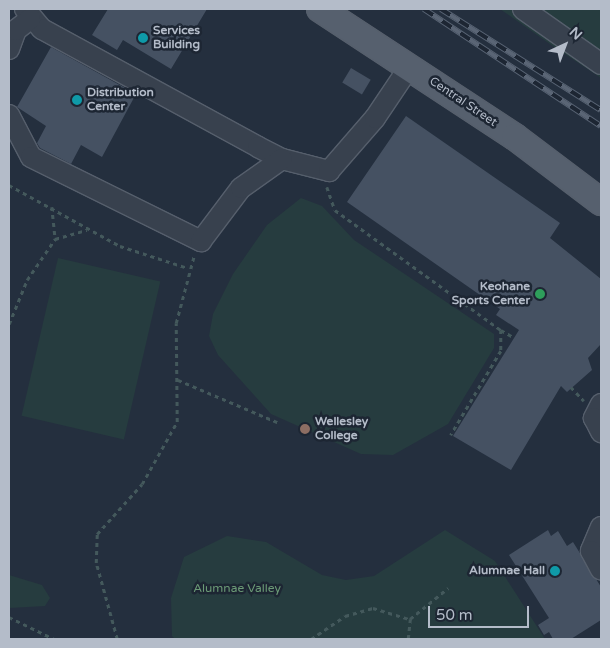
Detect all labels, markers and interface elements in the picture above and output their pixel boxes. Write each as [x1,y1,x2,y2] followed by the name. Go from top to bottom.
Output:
[540,20,590,70] north arrow
[153,24,200,52] place label: Services Building
[566,24,585,44] text: N
[137,32,149,44] marker: Services Building
[426,74,500,130] street label: Central Street
[87,86,154,114] place label: Distribution Center
[71,94,83,106] marker: Distribution Center
[452,280,530,308] place label: Keohane Sports Center
[534,288,546,300] marker: Keohane Sports Center
[315,415,368,443] place label: Wellesley College
[299,423,311,435] marker: Wellesley College
[469,564,545,578] place label: Alumnae Hall
[549,565,561,577] marker: Alumnae Hall
[193,582,281,596] park label: Alumnae Valley
[430,596,531,628] scale bar
[436,606,473,624] text: 50 m

